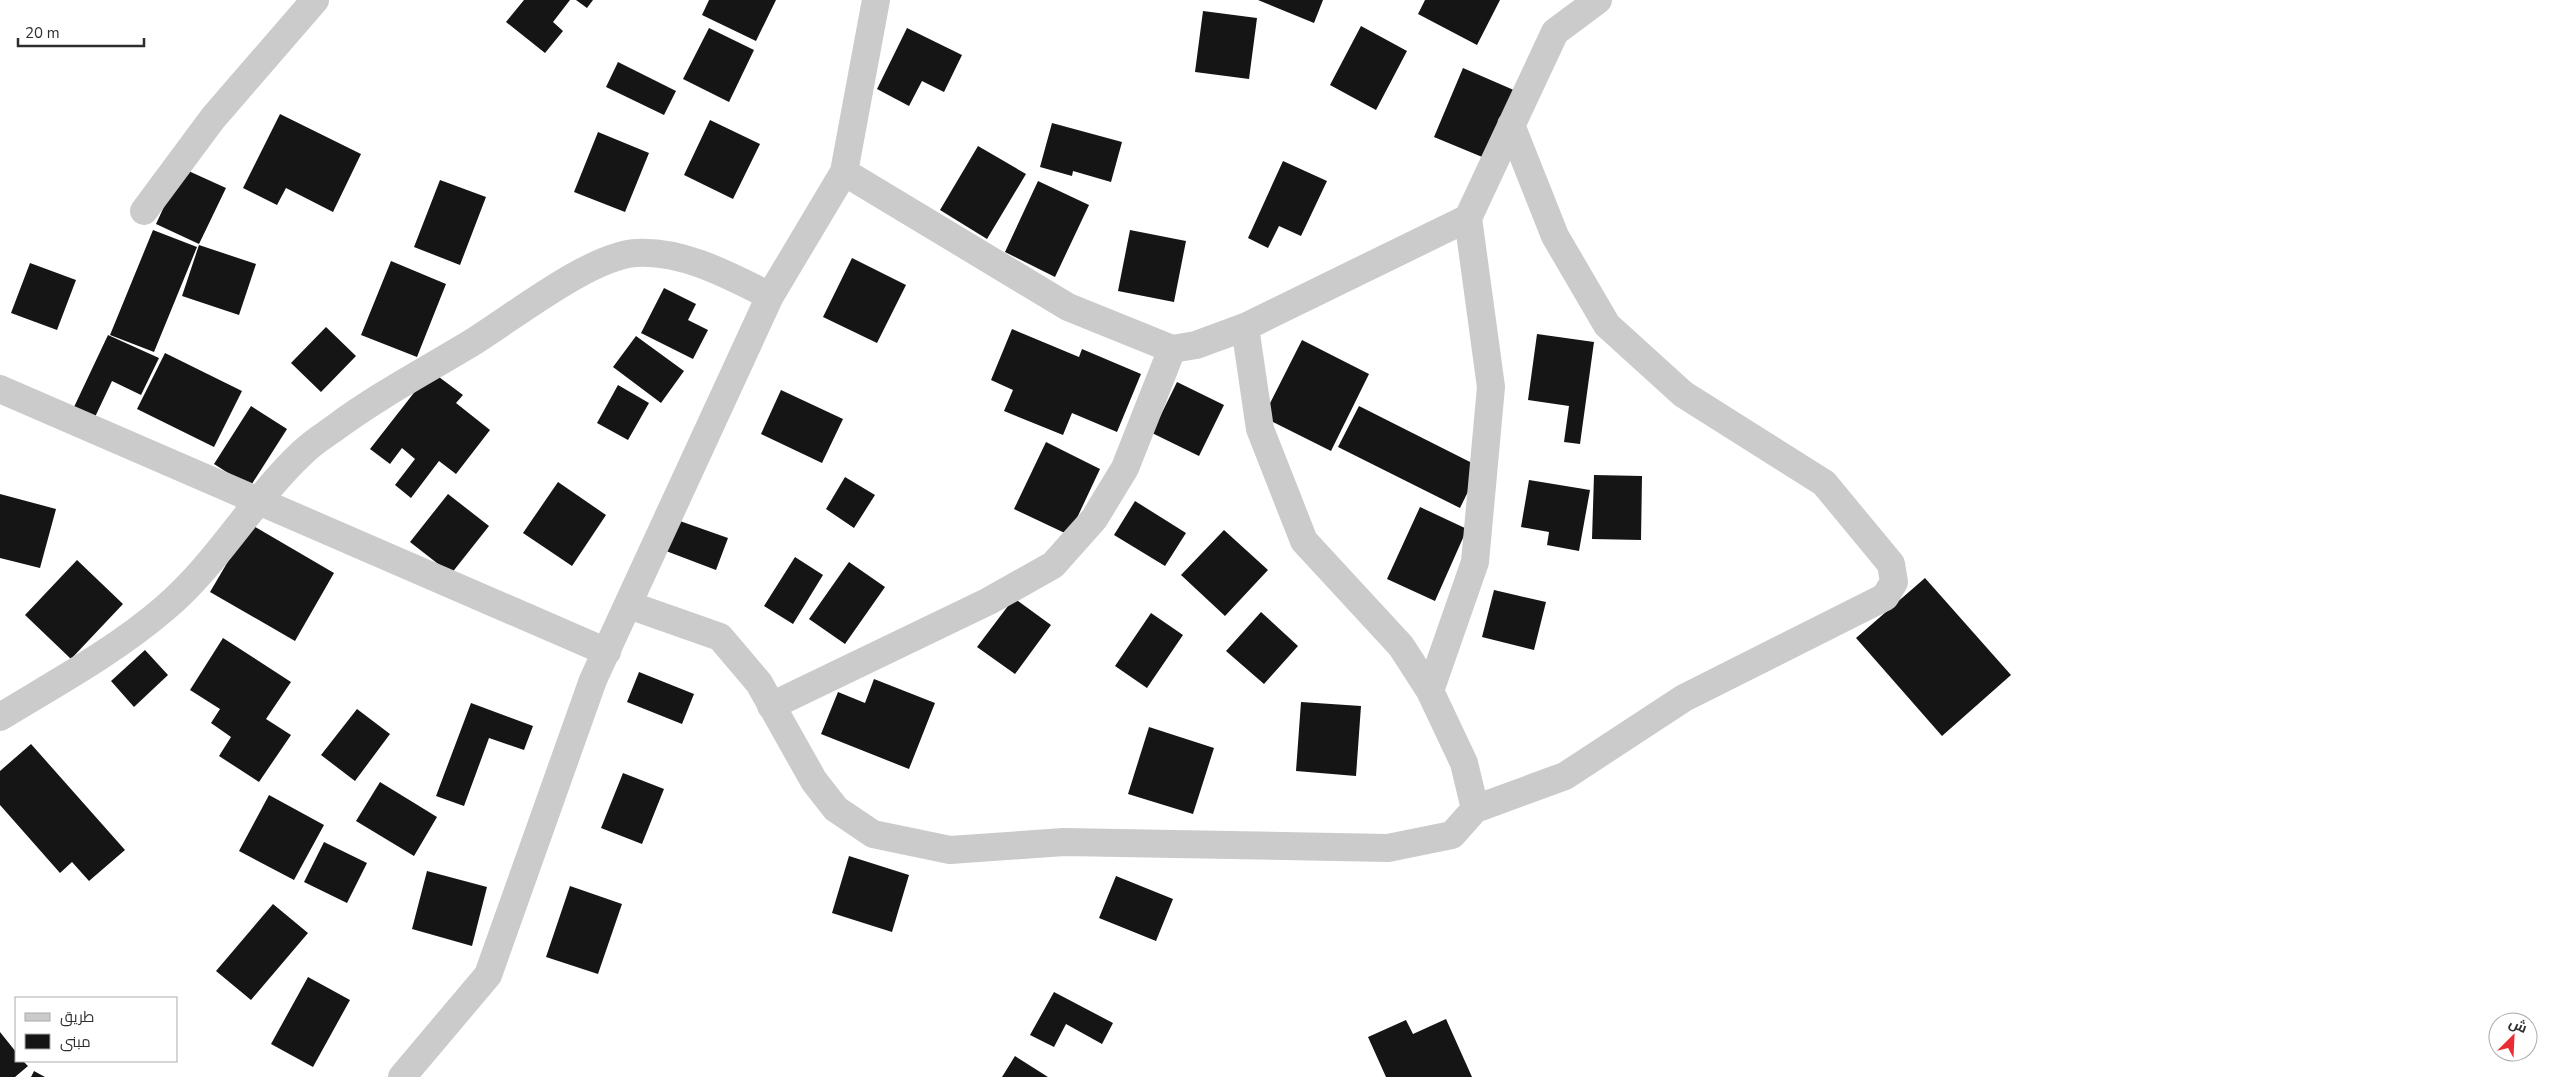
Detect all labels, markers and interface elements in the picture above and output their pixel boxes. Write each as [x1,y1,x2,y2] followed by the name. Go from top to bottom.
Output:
[18,15,144,47] scale bar
[25,23,60,43] text: 20 m
[15,997,178,1062] legend
[60,1007,94,1027] text: طريق
[2488,1012,2538,1062] north arrow
[2506,1013,2530,1038] text: ش
[60,1032,91,1052] text: مبنى

